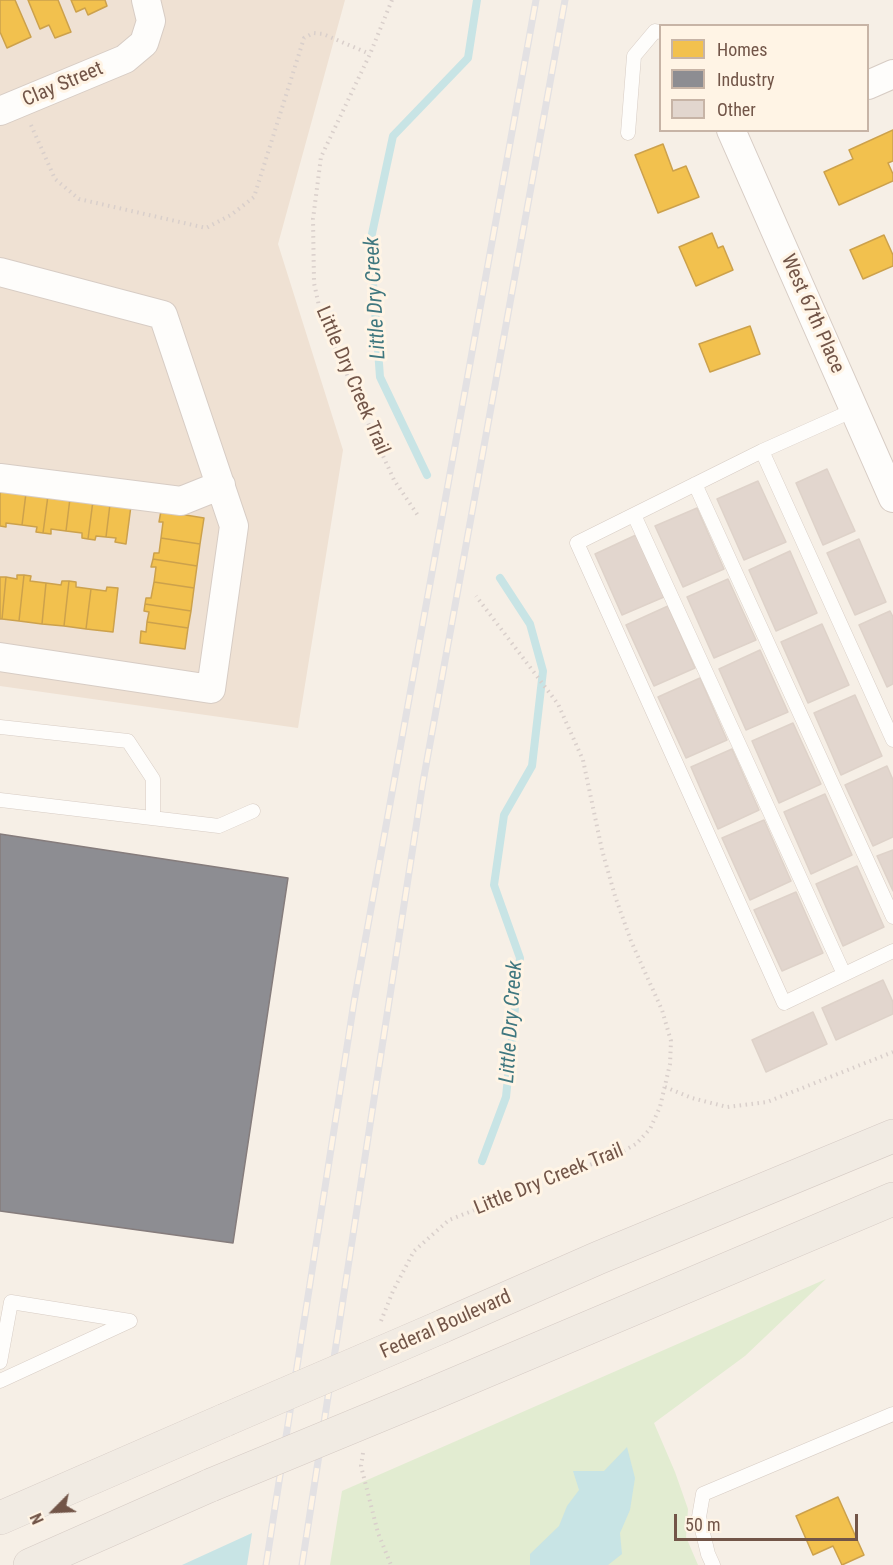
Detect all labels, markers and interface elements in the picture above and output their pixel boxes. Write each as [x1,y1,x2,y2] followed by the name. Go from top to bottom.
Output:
[659,24,869,132] legend
[717,39,767,60] text: Homes
[19,57,107,113] street label: Clay Street
[717,69,775,90] text: Industry
[717,99,756,120] text: Other
[360,236,392,360] water label: Little Dry Creek
[775,251,849,377] street label: West 67th Place
[310,303,394,459] street label: Little Dry Creek Trail
[495,960,529,1084] water label: Little Dry Creek
[471,1139,627,1221] street label: Little Dry Creek Trail
[377,1285,515,1365] street label: Federal Boulevard
[24,1481,84,1541] north arrow
[677,1502,862,1540] scale bar
[26,1510,48,1527] text: N
[685,1514,720,1535] text: 50 m

